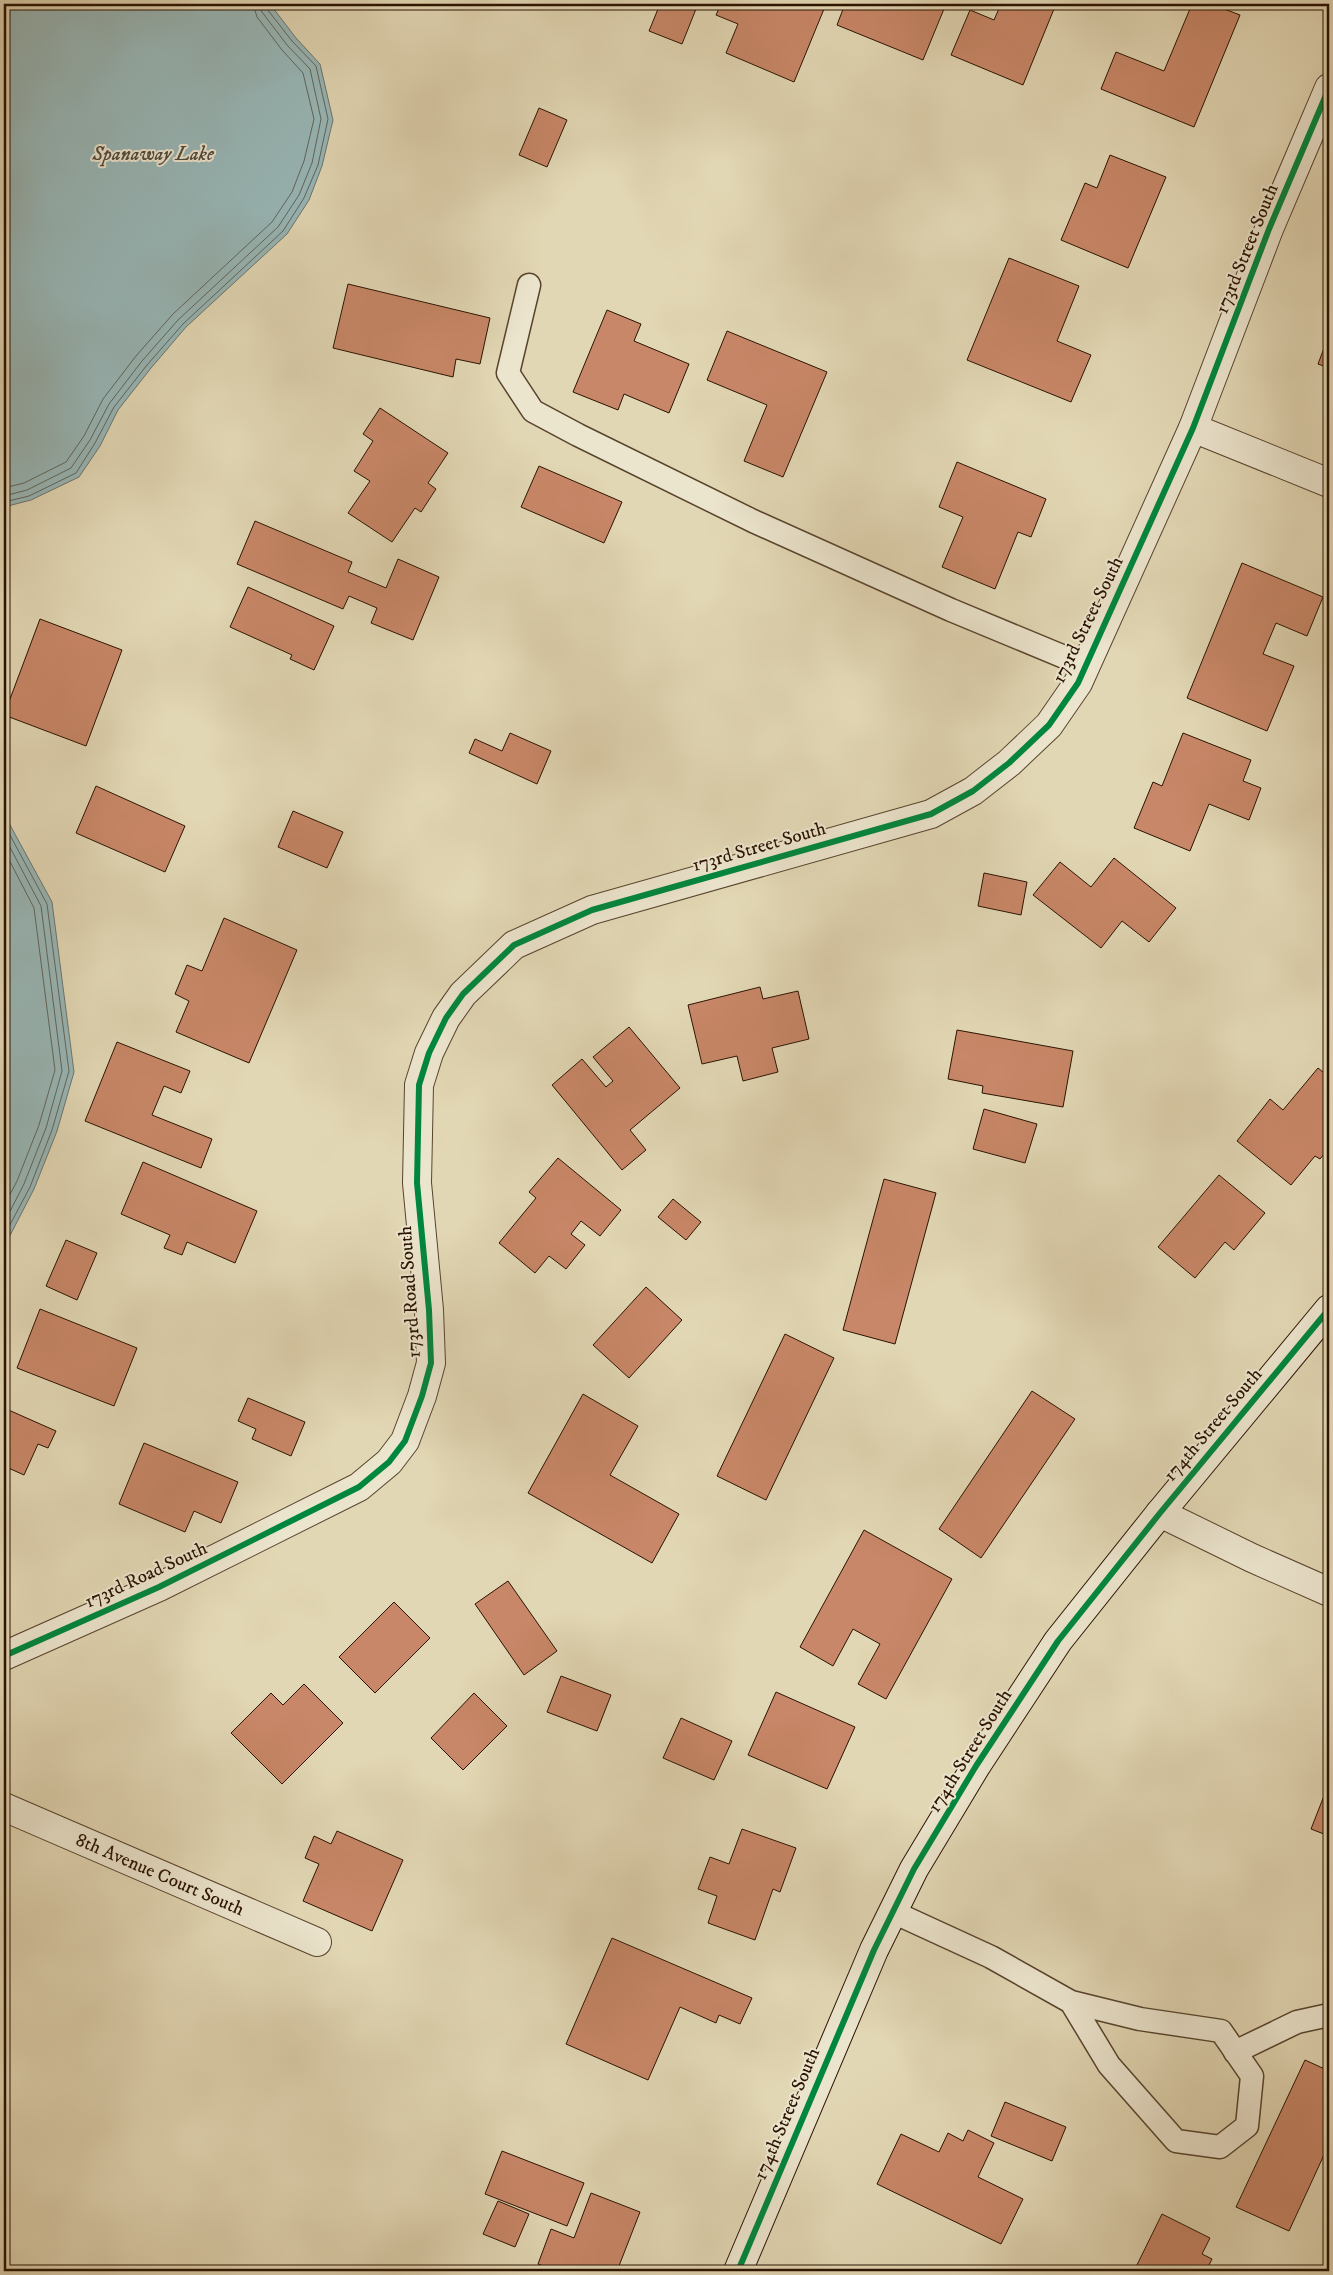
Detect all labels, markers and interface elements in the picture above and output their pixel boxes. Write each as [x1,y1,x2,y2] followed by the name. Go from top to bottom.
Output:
[91,142,215,167] water label: Spanaway Lake
[1210,181,1284,317] street label: 173rd Street South
[1047,553,1129,687] street label: 173rd Street South
[689,817,829,877] street label: 173rd Street South
[394,1225,426,1359] street label: 173rd Road South
[1159,1364,1267,1486] street label: 174th Street South
[81,1537,211,1613] street label: 173rd Road South
[923,1685,1017,1817] street label: 174th Street South
[72,1828,248,1921] street label: 8th Avenue Court South
[749,2045,825,2183] street label: 174th Street South

